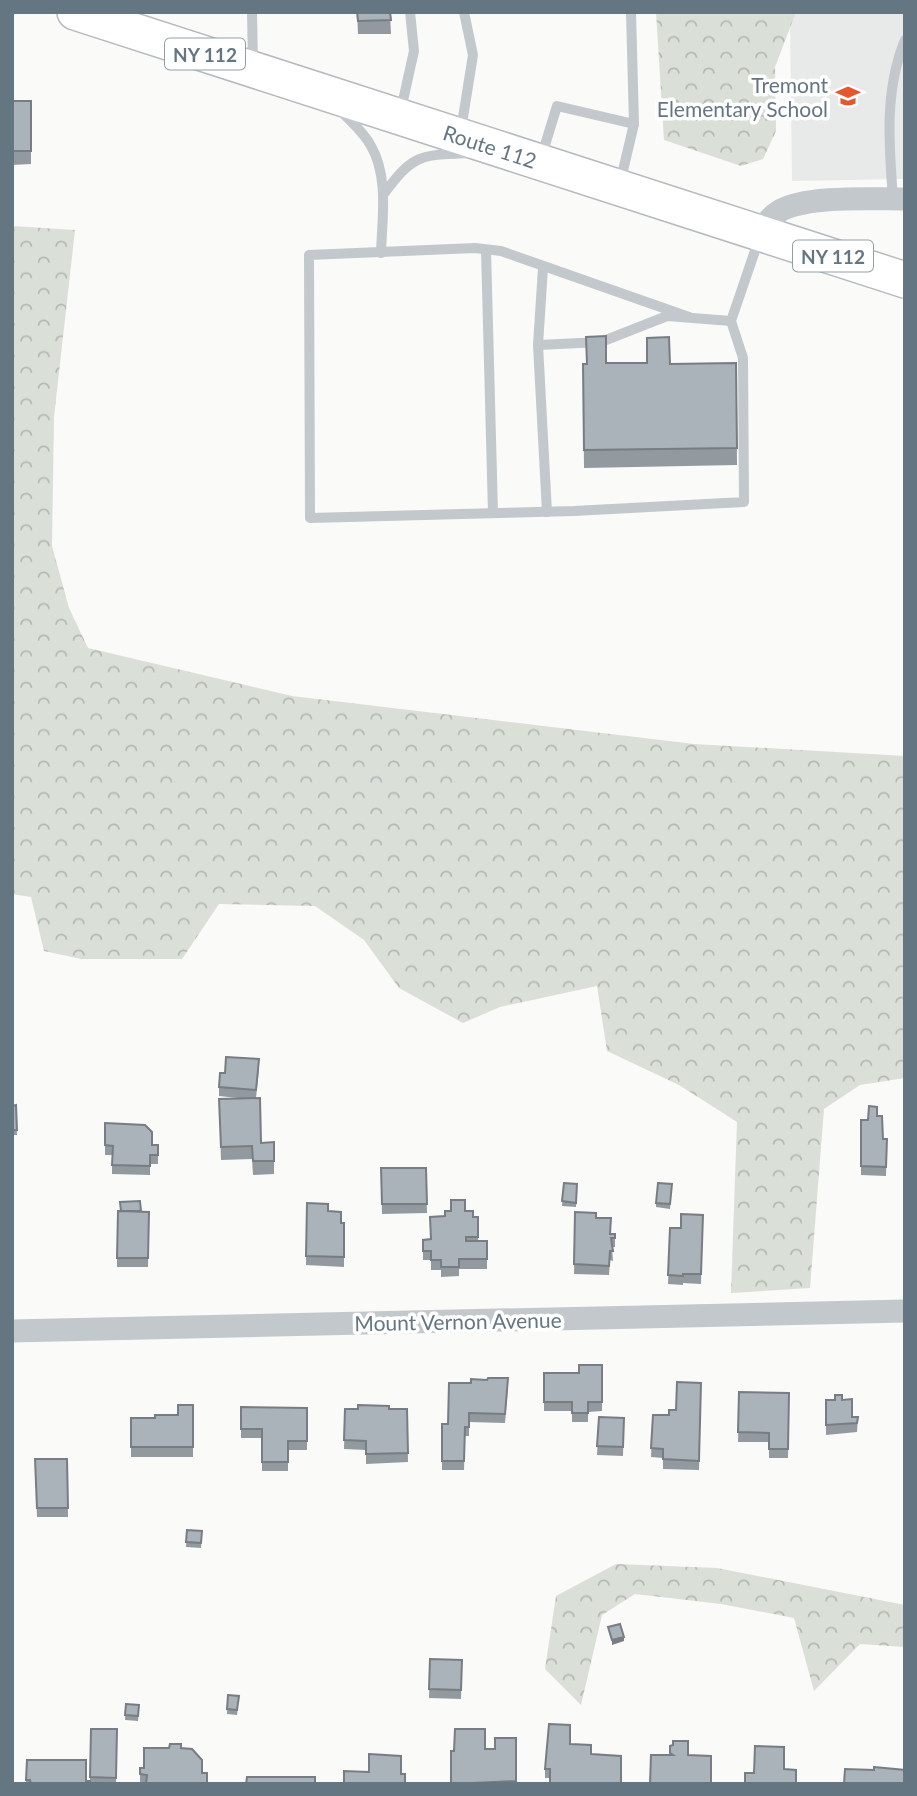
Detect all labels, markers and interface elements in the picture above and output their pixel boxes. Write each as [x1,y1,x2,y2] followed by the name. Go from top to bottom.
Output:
[165,38,245,70] road number: NY 112
[657,72,828,121] place label: Tremont Elementary School
[834,82,862,110] school or university icon: Tremont Elementary School
[440,119,540,173] street label: Route 112
[793,240,873,272] road number: NY 112
[354,1307,562,1335] street label: Mount Vernon Avenue

